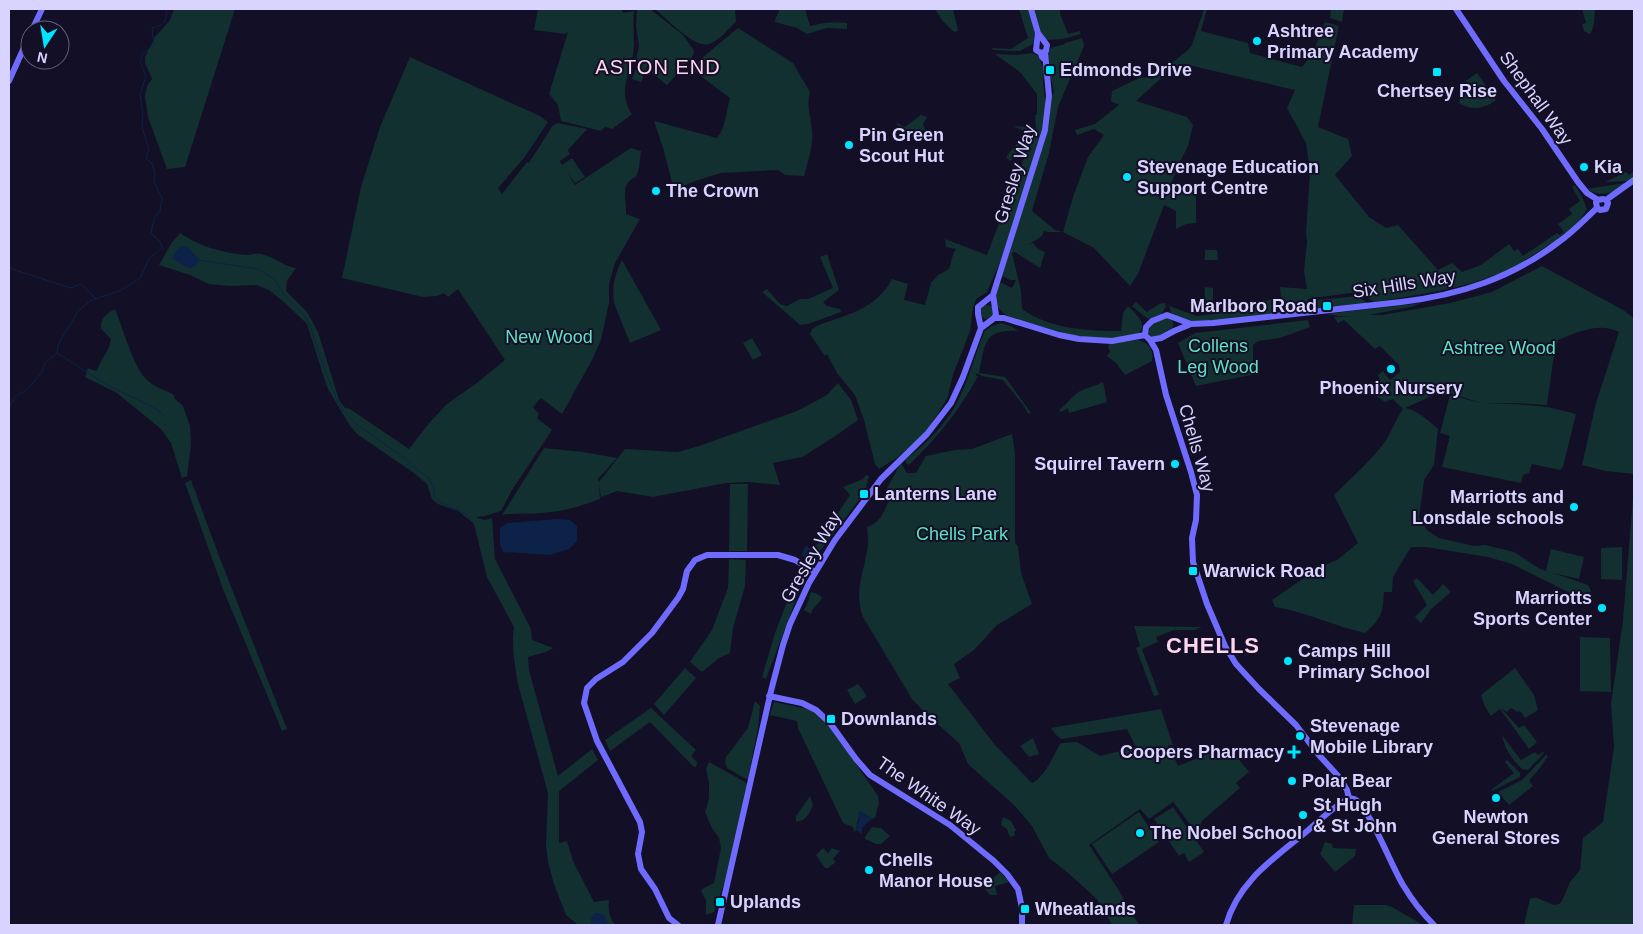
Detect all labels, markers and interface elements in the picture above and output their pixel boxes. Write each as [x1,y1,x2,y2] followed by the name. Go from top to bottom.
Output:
[20,20,70,70] north arrow
[1267,21,1418,62] place label: Ashtree Primary Academy
[1251,35,1263,47] marker: Ashtree Primary Academy
[1495,47,1577,149] street label: Shephall Way
[36,49,49,67] text: N
[595,56,721,78] district label: ASTON END
[1060,60,1192,80] place label: Edmonds Drive
[1044,64,1056,76] marker: Edmonds Drive
[1431,66,1443,78] marker: Chertsey Rise
[1377,81,1497,101] place label: Chertsey Rise
[990,122,1040,226] street label: Gresley Way
[859,125,944,166] place label: Pin Green Scout Hut
[843,139,855,151] marker: Pin Green Scout Hut
[1137,157,1319,198] place label: Stevenage Education Support Centre
[1594,157,1623,177] place label: Kia
[1578,161,1590,173] marker: Kia
[1121,171,1133,183] marker: Stevenage Education Support Centre
[666,181,759,201] place label: The Crown
[650,185,662,197] marker: The Crown
[1351,266,1457,302] street label: Six Hills Way
[1190,296,1317,316] place label: Marlboro Road
[1321,300,1333,312] marker: Marlboro Road
[505,327,593,347] park label: New Wood
[1177,336,1259,377] park label: Collens Leg Wood
[1442,338,1556,358] park label: Ashtree Wood
[1385,363,1397,375] marker: Phoenix Nursery
[1319,378,1463,398] place label: Phoenix Nursery
[1175,402,1219,494] street label: Chells Way
[1034,454,1165,474] place label: Squirrel Tavern
[1169,458,1181,470] marker: Squirrel Tavern
[874,484,997,504] place label: Lanterns Lane
[1412,487,1564,528] place label: Marriotts and Lonsdale schools
[858,488,870,500] marker: Lanterns Lane
[1568,501,1580,513] marker: Marriotts and Lonsdale schools
[777,508,845,606] street label: Gresley Way
[916,524,1009,544] park label: Chells Park
[1203,561,1325,581] place label: Warwick Road
[1187,565,1199,577] marker: Warwick Road
[1473,588,1592,629] place label: Marriotts Sports Center
[1596,602,1608,614] marker: Marriotts Sports Center
[1166,633,1260,658] district label: CHELLS
[1298,641,1430,682] place label: Camps Hill Primary School
[1282,655,1294,667] marker: Camps Hill Primary School
[841,709,937,729] place label: Downlands
[825,713,837,725] marker: Downlands
[1310,716,1433,757] place label: Stevenage Mobile Library
[1294,730,1306,742] marker: Stevenage Mobile Library
[1120,742,1284,762] place label: Coopers Pharmacy
[1288,746,1300,758] marker: Coopers Pharmacy
[873,753,985,839] street label: The White Way
[1302,771,1392,791] place label: Polar Bear
[1286,775,1298,787] marker: Polar Bear
[1490,792,1502,804] marker: Newton General Stores
[1313,795,1397,836] place label: St Hugh & St John
[1432,807,1560,848] place label: Newton General Stores
[1297,809,1309,821] marker: St Hugh & St John
[1150,823,1302,843] place label: The Nobel School
[1134,827,1146,839] marker: The Nobel School
[879,850,993,891] place label: Chells Manor House
[863,864,875,876] marker: Chells Manor House
[730,892,801,912] place label: Uplands
[714,896,726,908] marker: Uplands
[1035,899,1136,919] place label: Wheatlands
[1019,903,1031,915] marker: Wheatlands

